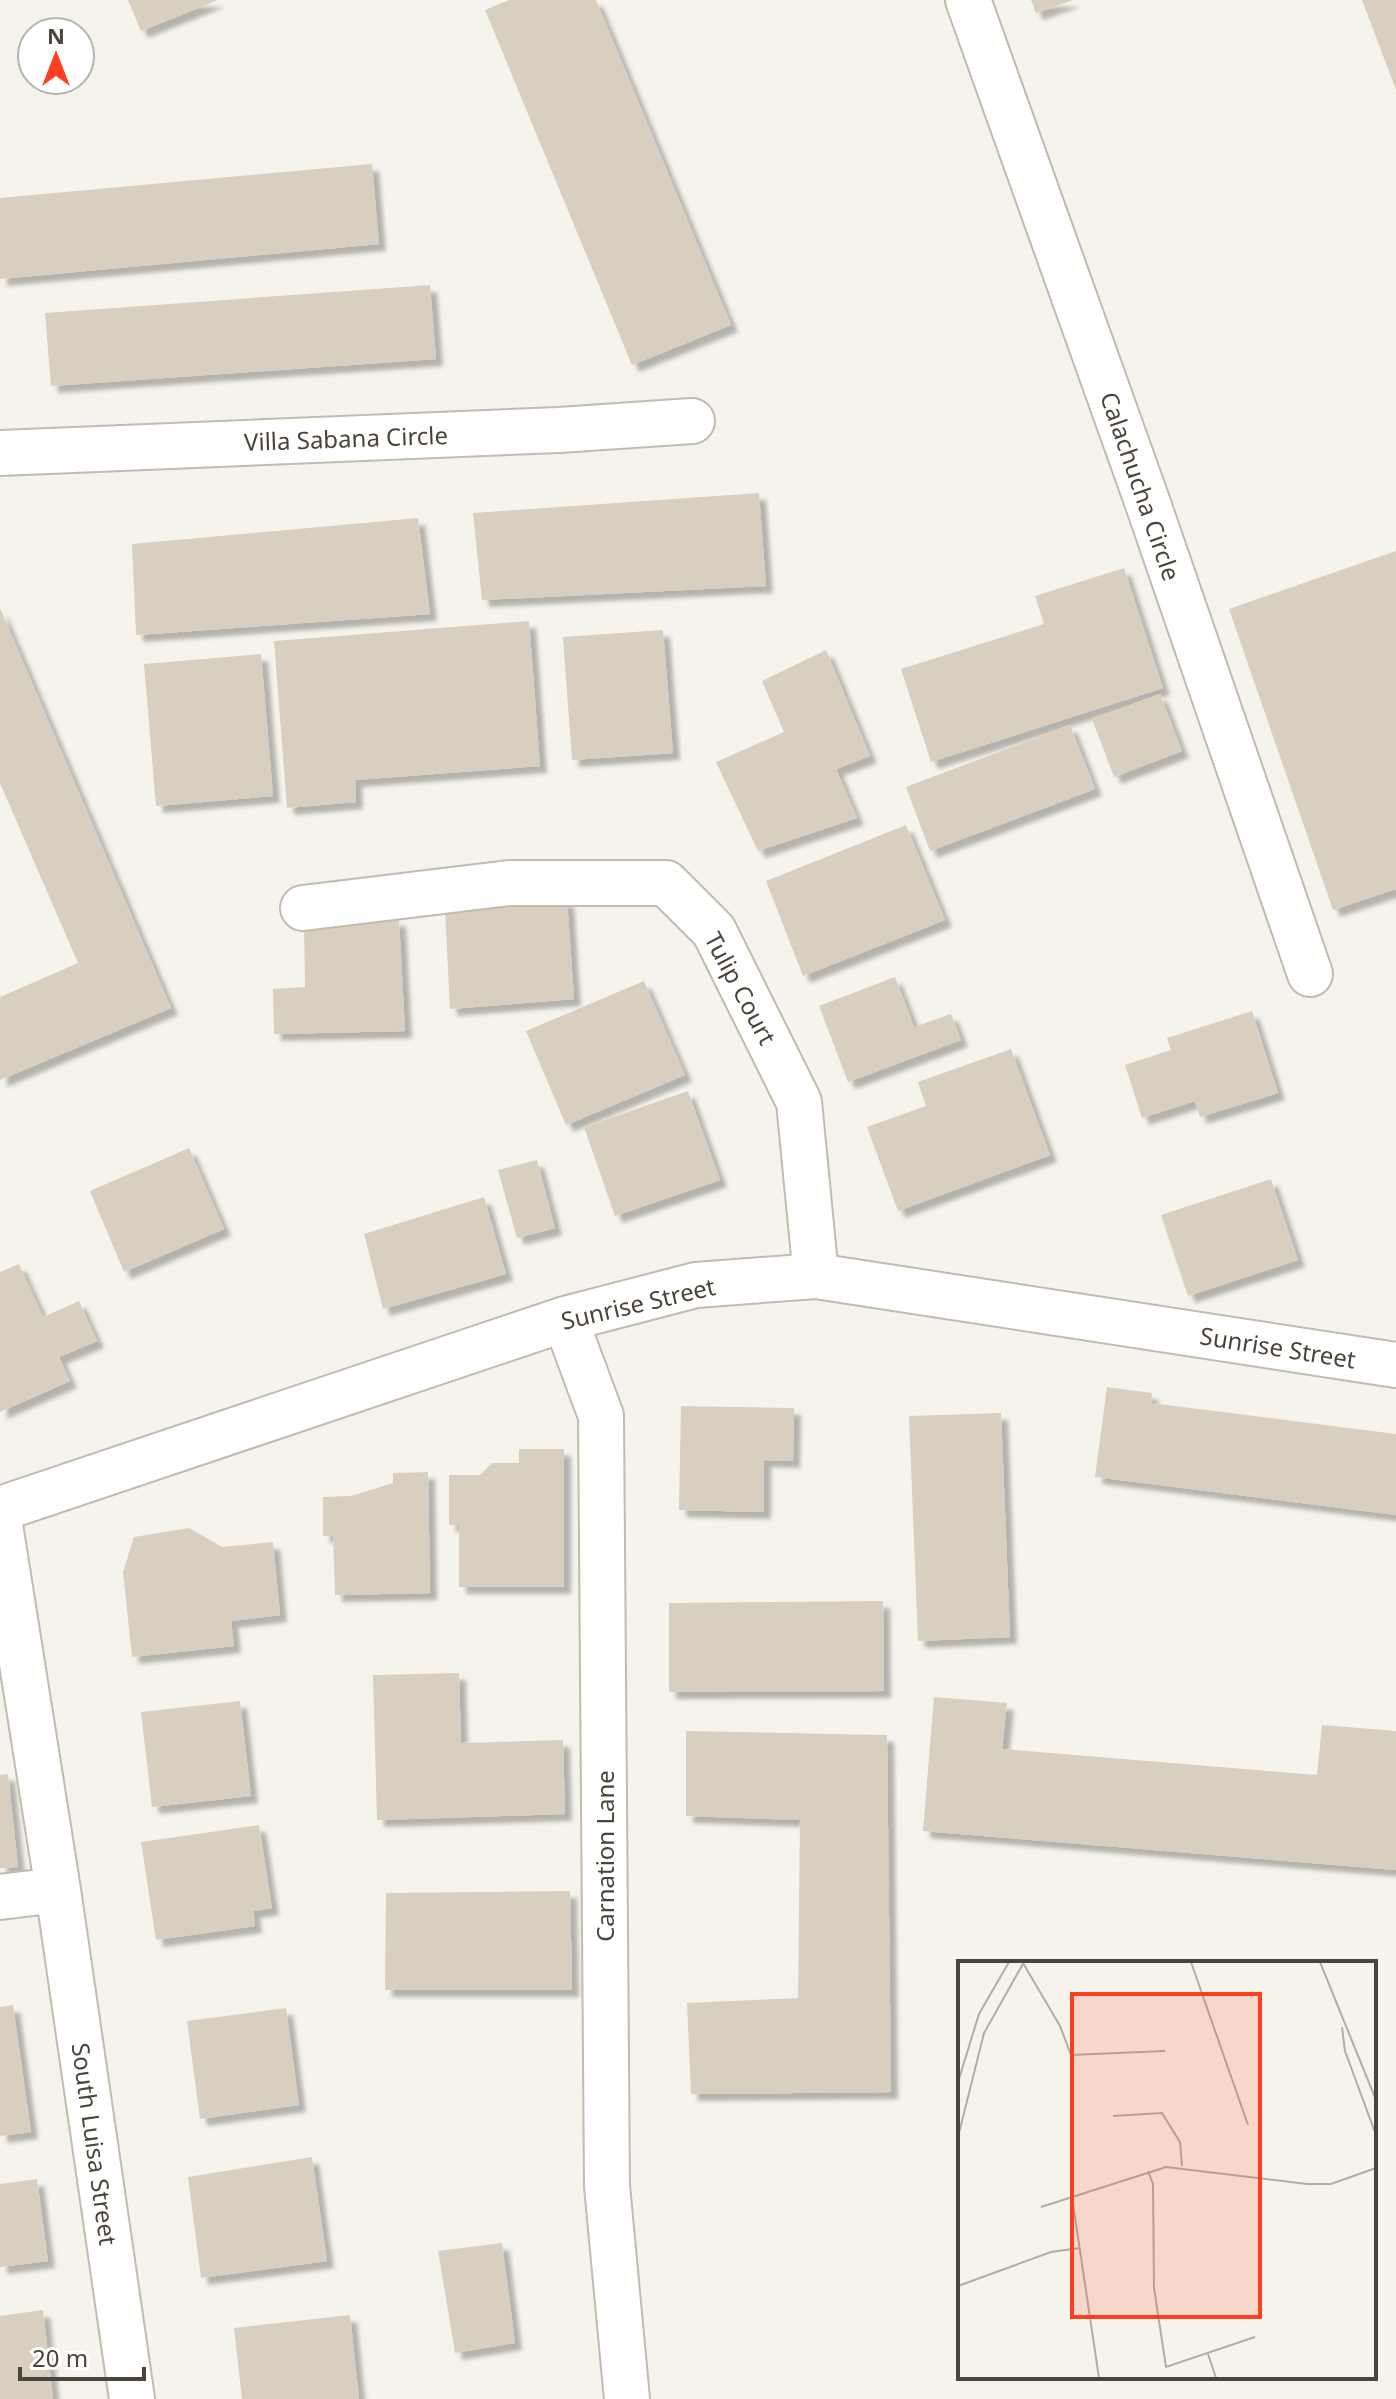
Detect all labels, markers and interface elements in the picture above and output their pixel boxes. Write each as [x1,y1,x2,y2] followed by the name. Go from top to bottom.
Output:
[16,16,96,96] north arrow
[47,20,65,50] text: N
[1093,387,1189,585] street label: Calachucha Circle
[243,418,449,458] street label: Villa Sabana Circle
[697,926,785,1051] street label: Tulip Court
[558,1269,719,1337] street label: Sunrise Street
[1198,1318,1359,1376] street label: Sunrise Street
[588,1770,621,1942] street label: Carnation Lane
[958,1961,1376,2379] inset map
[64,2041,126,2248] street label: South Luisa Street
[20,2331,144,2381] scale bar
[32,2341,88,2374] text: 20 m

